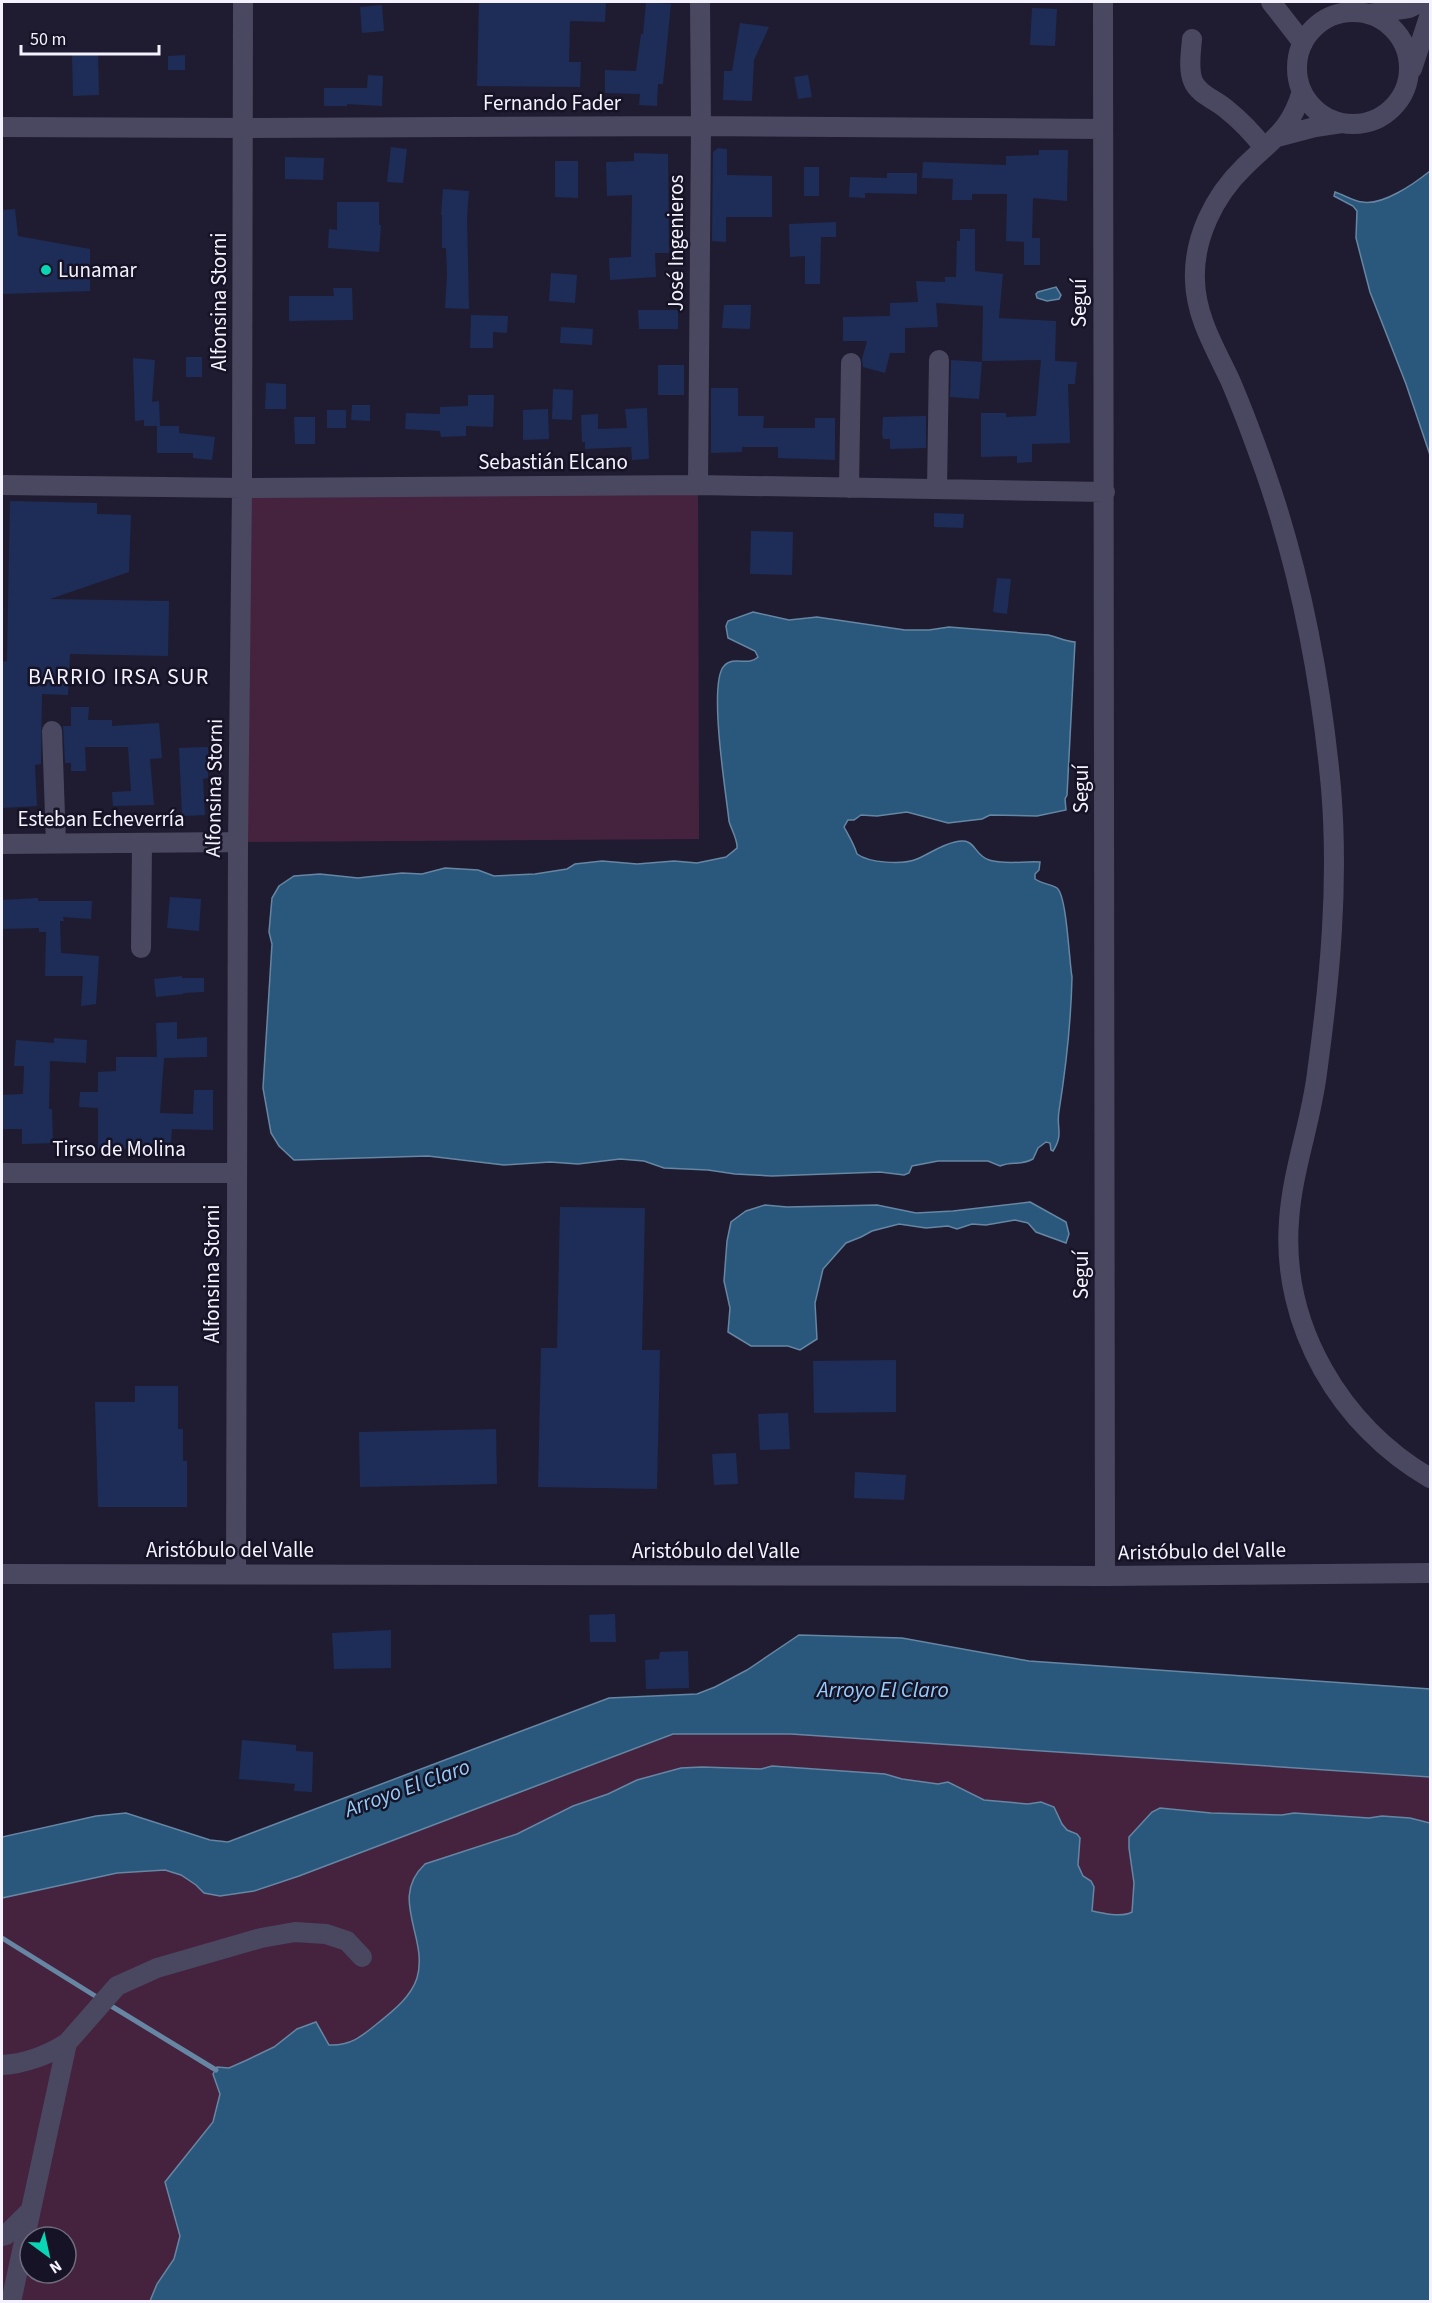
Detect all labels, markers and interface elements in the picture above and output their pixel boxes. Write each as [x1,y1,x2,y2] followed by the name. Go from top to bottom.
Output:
[21,18,159,56] scale bar
[30,27,66,52] text: 50 m
[483,88,622,118] street label: Fernando Fader
[661,174,691,311] street label: José Ingenieros
[204,233,234,371] street label: Alfonsina Storni
[58,255,137,285] place label: Lunamar
[39,263,53,277] marker: Lunamar
[1064,278,1094,327] street label: Seguí
[478,447,628,477] street label: Sebastián Elcano
[28,661,210,693] district label: BARRIO IRSA SUR
[198,718,230,858] street label: Alfonsina Storni
[1066,764,1096,813] street label: Seguí
[17,804,185,834] street label: Esteban Echeverría
[52,1134,186,1164] street label: Tirso de Molina
[197,1205,227,1343] street label: Alfonsina Storni
[1066,1250,1096,1299] street label: Seguí
[146,1535,314,1565] street label: Aristóbulo del Valle
[1118,1535,1286,1567] street label: Aristóbulo del Valle
[632,1536,800,1566] street label: Aristóbulo del Valle
[815,1674,949,1706] water label: Arroyo El Claro
[338,1750,475,1826] water label: Arroyo El Claro
[18,2225,78,2285] north arrow
[45,2255,66,2279] text: N

